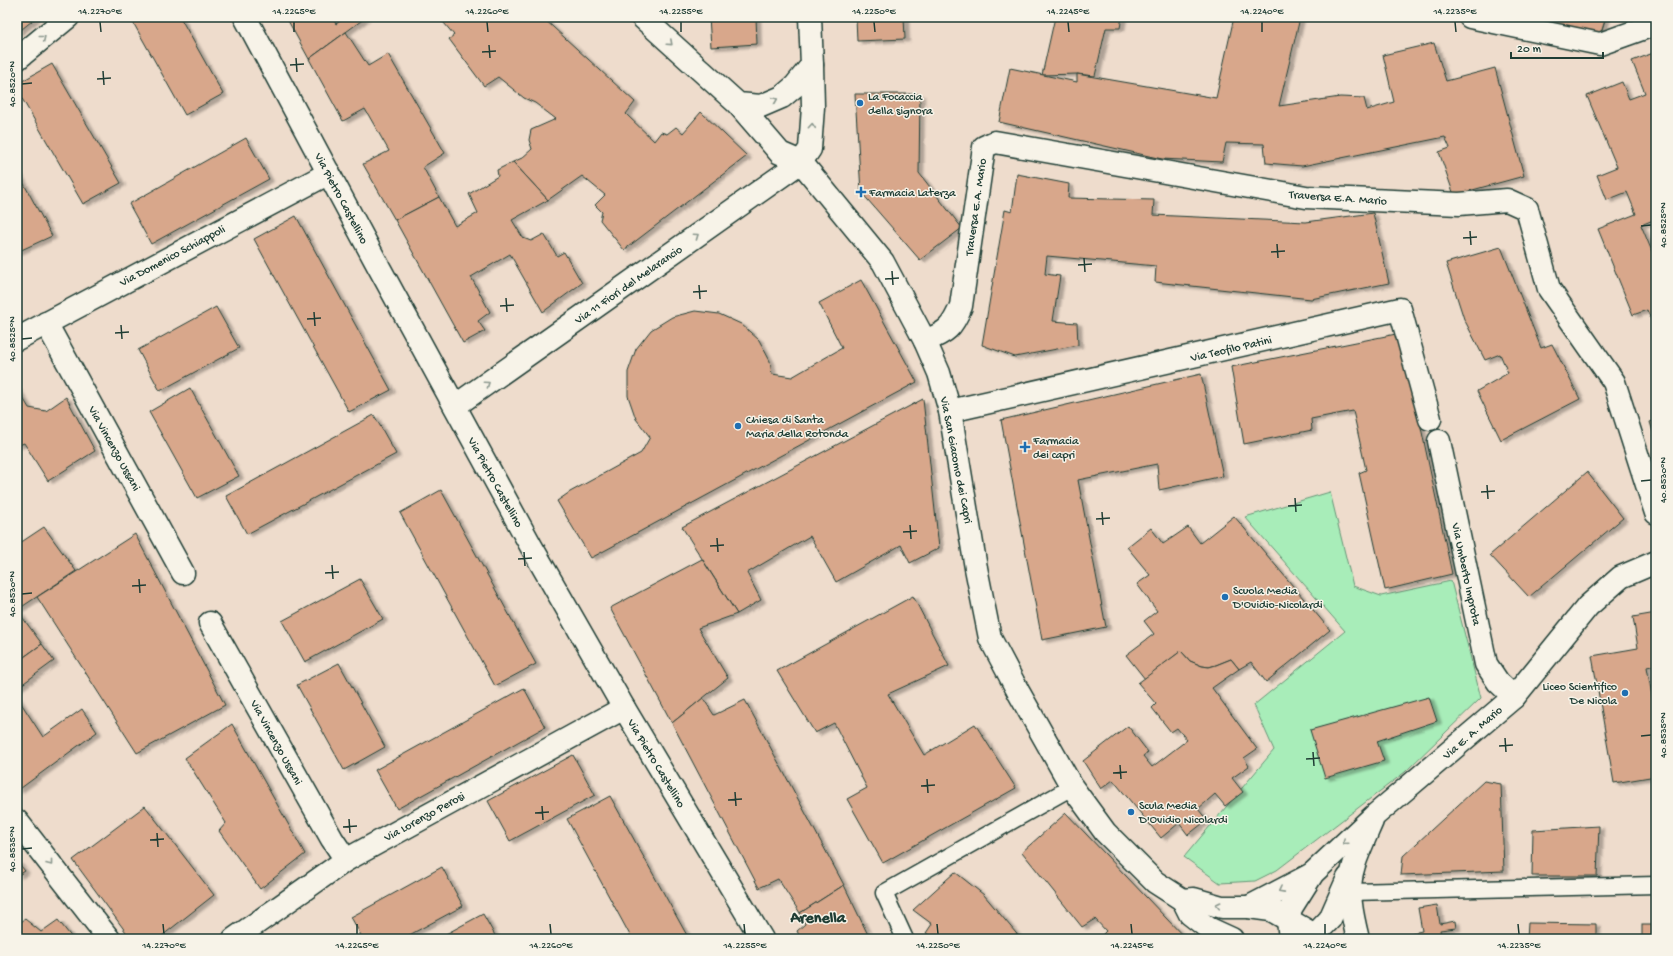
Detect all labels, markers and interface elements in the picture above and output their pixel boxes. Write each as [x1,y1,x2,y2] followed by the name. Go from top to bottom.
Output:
[77,6,122,18] text: 14.2270°E
[272,6,316,18] text: 14.2265°E
[464,6,509,18] text: 14.2260°E
[659,6,703,18] text: 14.2255°E
[851,6,896,18] text: 14.2250°E
[1046,6,1090,18] text: 14.2245°E
[1240,6,1284,18] text: 14.2240°E
[1433,6,1477,18] text: 14.2235°E
[1511,34,1603,60] scale bar
[38,36,45,43] one-way arrow
[666,39,673,46] one-way arrow
[1517,43,1542,57] text: 20 m
[7,61,19,107] text: 40.8520°N
[868,91,933,119] place label: La Focaccia della signora
[771,97,779,105] one-way arrow
[855,98,865,108] marker: La Focaccia della signora
[807,123,816,129] one-way arrow
[310,150,370,247] street label: Via Pietro Castellino
[963,158,991,258] street label: Traversa E.A. Mario
[856,187,866,197] marker: Farmacia Laterza
[868,187,956,201] place label: Farmacia Laterza
[1287,189,1387,209] street label: Traversa E.A. Mario
[1658,202,1670,248] text: 40.8525°N
[117,223,229,291] street label: Via Domenico Schiappoli
[691,234,698,241] one-way arrow
[572,243,686,329] street label: Via 11 Fiori del Melarancio
[7,316,19,362] text: 40.8525°N
[1189,334,1274,366] street label: Via Teofilo Patini
[483,381,490,389] one-way arrow
[936,395,974,525] street label: Via San Giacomo dei Capri
[84,403,143,494] street label: Via Vincenzo Ussani
[746,414,849,442] place label: Chiesa di Santa Maria della Rotonda
[733,421,743,431] marker: Chiesa di Santa Maria della Rotonda
[463,435,525,530] street label: Via Pietro Castellino
[1032,435,1079,463] place label: Farmacia dei capri
[1020,442,1030,452] marker: Farmacia dei capri
[1658,456,1670,503] text: 40.8530°N
[1447,521,1483,627] street label: Via Umberto Improta
[7,570,19,617] text: 40.8530°N
[1232,585,1323,613] place label: Scuola Media D'Ovidio-Nicolardi
[1220,592,1230,602] marker: Scuola Media D'Ovidio-Nicolardi
[1542,681,1617,709] place label: Liceo Scientifico De Nicola
[1620,688,1630,698] marker: Liceo Scientifico De Nicola
[246,697,305,788] street label: Via Vincenzo Ussani
[1440,704,1506,764] street label: Via E. A. Mario
[1658,712,1670,758] text: 40.8535°N
[623,716,687,811] street label: Via Pietro Castellino
[381,790,468,846] street label: Via Lorenzo Perosi
[1138,800,1228,828] place label: Scula Media D'Ovidio Nicolardi
[1126,807,1136,817] marker: Scula Media D'Ovidio Nicolardi
[7,826,19,872] text: 40.8535°N
[1342,837,1350,844] one-way arrow
[45,859,52,866] one-way arrow
[1278,885,1285,893] one-way arrow
[1215,902,1221,910] one-way arrow
[789,910,847,929] district label: Arenella
[141,940,186,952] text: 14.2270°E
[335,940,379,952] text: 14.2265°E
[528,940,573,952] text: 14.2260°E
[723,940,767,952] text: 14.2255°E
[915,940,960,952] text: 14.2250°E
[1110,940,1154,952] text: 14.2245°E
[1303,940,1347,952] text: 14.2240°E
[1497,940,1541,952] text: 14.2235°E

